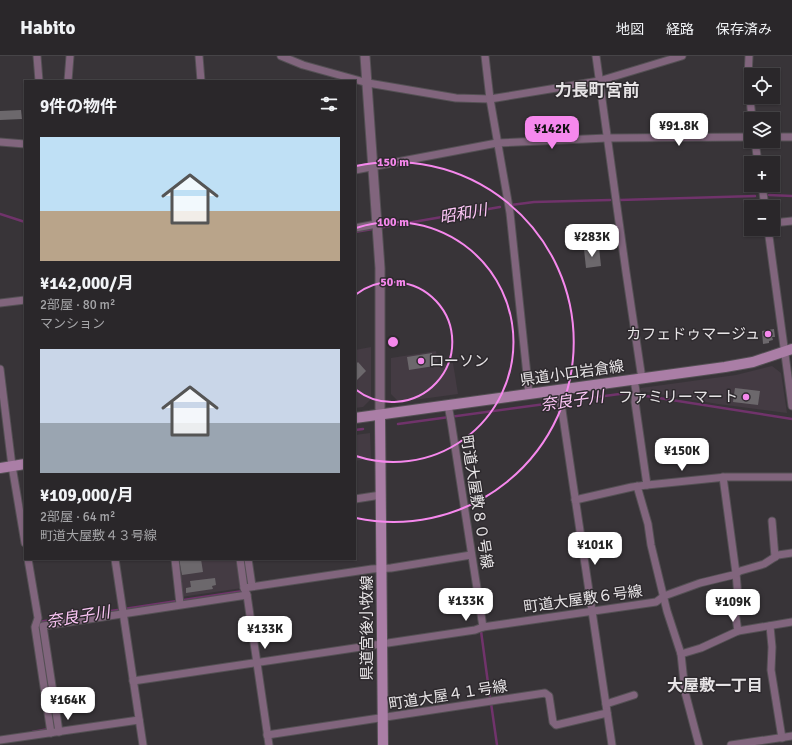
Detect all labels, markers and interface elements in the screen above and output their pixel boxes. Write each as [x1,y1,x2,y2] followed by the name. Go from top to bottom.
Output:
[20,16,75,40] text: Habito
[616,21,644,38] text: 地図
[666,21,694,38] text: 経路
[716,21,772,38] text: 保存済み
[744,68,780,236] map controls
[744,68,780,104] button: locate
[555,80,640,101] district label: 力長町宮前
[318,93,340,115] icon: filters
[40,96,117,117] text: 9件の物件
[744,112,780,148] button: layers
[646,113,712,147] pin: ¥91.8K
[524,116,580,150] pin: ¥142K
[659,118,699,134] text: ¥91.8K
[534,121,570,137] text: ¥142K
[377,155,409,170] text: 150 m
[744,156,780,192] button: +
[154,163,226,235] icon: home
[438,200,491,228] water label: 昭和川
[744,200,780,236] button: −
[377,215,409,230] text: 100 m
[564,224,620,258] pin: ¥283K
[574,229,610,245] text: ¥283K
[40,273,134,294] text: ¥142,000/月
[380,275,406,290] text: 50 m
[40,297,115,313] text: 2部屋 · 80 m²
[40,316,105,332] text: マンション
[626,325,760,343] place label: カフェドゥマージュ
[763,329,773,339] marker: カフェドゥマージュ
[386,335,400,349] centre of rings
[429,352,489,370] place label: ローソン
[416,356,426,366] marker: ローソン
[519,357,625,389] street label: 県道小口岩倉線
[154,375,226,447] icon: home
[539,386,607,415] water label: 奈良子川
[618,388,738,406] place label: ファミリーマート
[741,392,751,402] marker: ファミリーマート
[458,434,496,570] street label: 町道大屋敷８０号線
[654,438,710,472] pin: ¥150K
[664,443,700,459] text: ¥150K
[40,485,134,506] text: ¥109,000/月
[40,509,115,525] text: 2部屋 · 64 m²
[40,528,157,544] text: 町道大屋敷４３号線
[567,532,623,566] pin: ¥101K
[577,537,613,553] text: ¥101K
[358,575,376,681] street label: 県道宮後小牧線
[522,582,644,616] street label: 町道大屋敷６号線
[438,588,494,622] pin: ¥133K
[705,589,761,623] pin: ¥109K
[448,593,484,609] text: ¥133K
[715,594,751,610] text: ¥109K
[45,602,113,632] water label: 奈良子川
[237,616,293,650] pin: ¥133K
[247,621,283,637] text: ¥133K
[667,676,763,696] district label: 大屋敷一丁目
[387,677,509,713] street label: 町道大屋４１号線
[40,687,96,721] pin: ¥164K
[50,692,86,708] text: ¥164K

